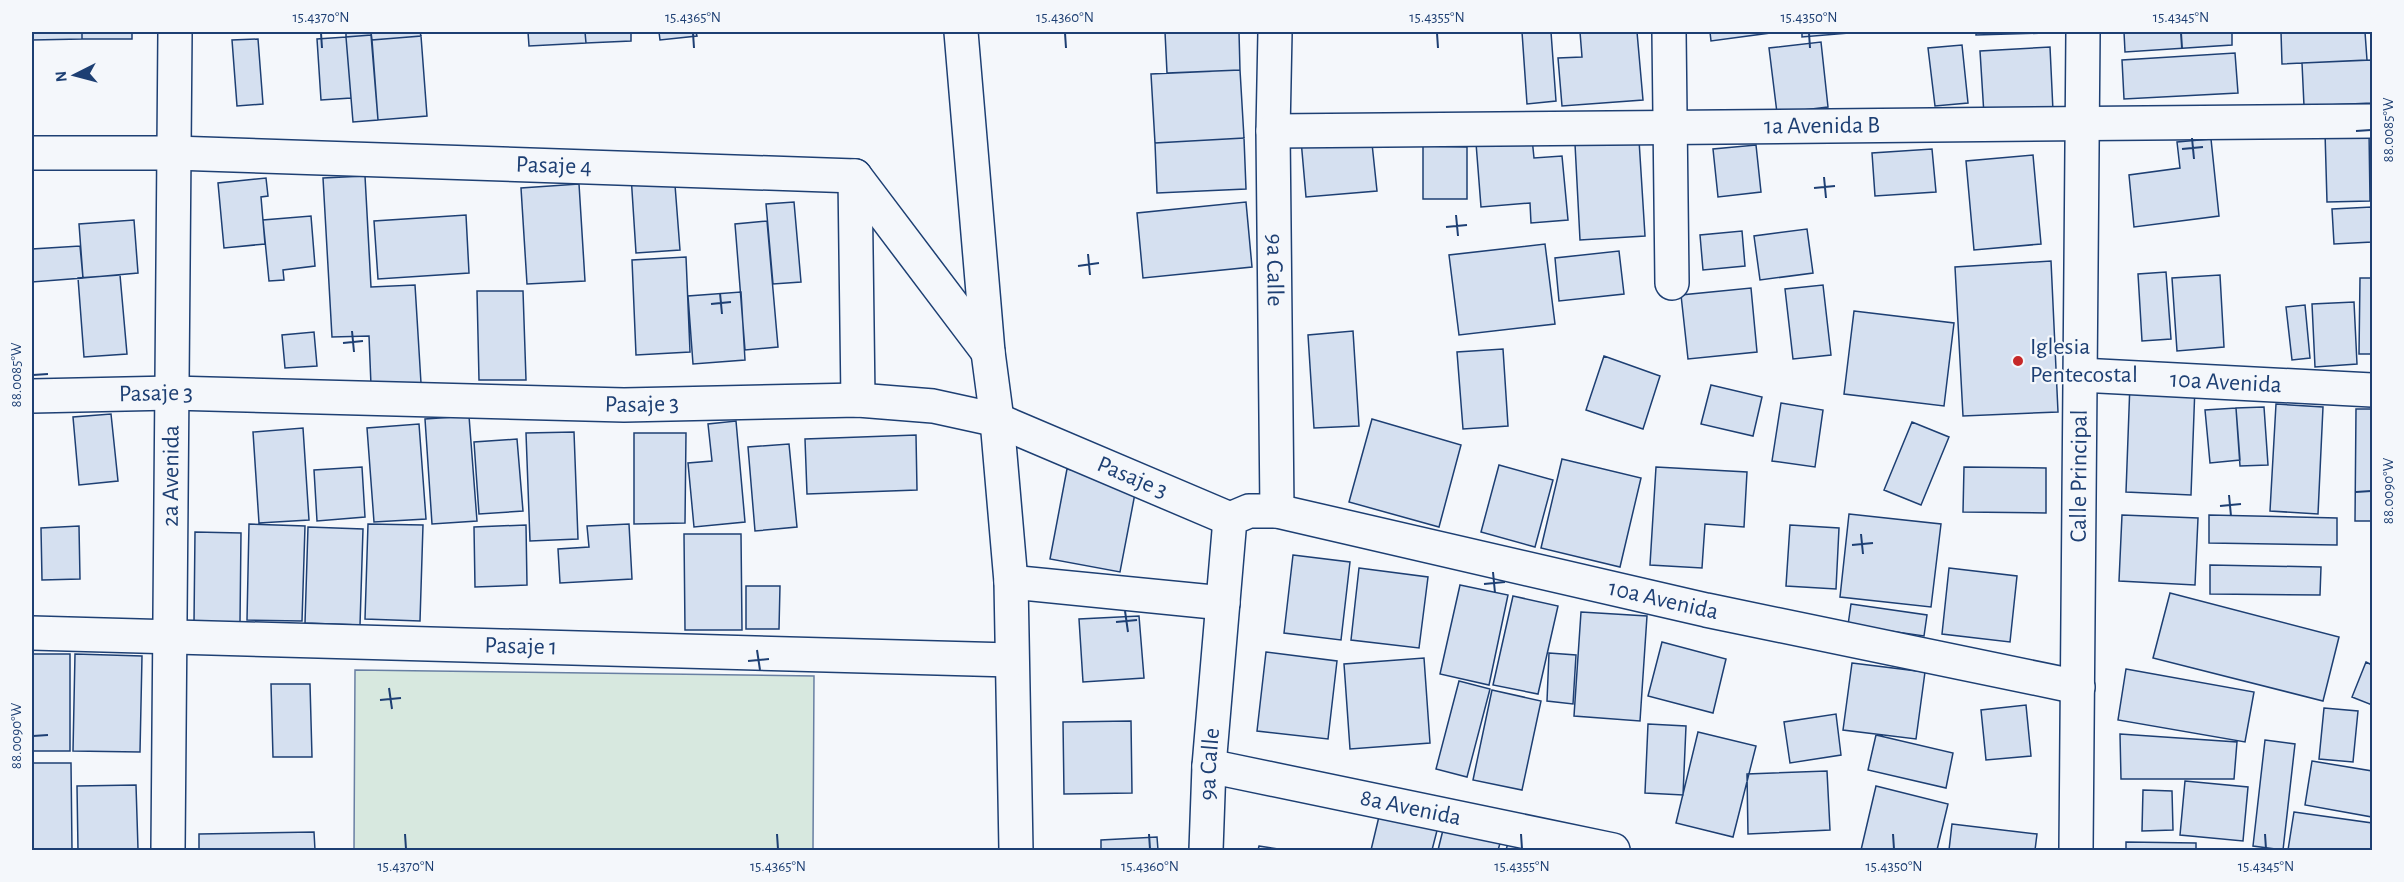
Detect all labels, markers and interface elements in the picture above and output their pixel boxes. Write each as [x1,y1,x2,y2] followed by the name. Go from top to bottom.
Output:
[292,10,350,25] text: 15.4370°N
[665,10,721,25] text: 15.4365°N
[1036,10,1094,25] text: 15.4360°N
[1409,10,1465,25] text: 15.4355°N
[1780,10,1838,25] text: 15.4350°N
[2153,10,2209,25] text: 15.4345°N
[45,45,105,105] north arrow
[53,70,70,83] text: N
[2381,97,2396,162] text: 88.0085°W
[1764,113,1880,139] street label: 1a Avenida B
[515,153,592,179] street label: Pasaje 4
[1262,233,1287,307] street label: 9a Calle
[2030,335,2138,387] place label: Iglesia Pentecostal
[9,342,24,407] text: 88.0085°W
[2011,354,2025,368] marker: Iglesia Pentecostal
[2169,368,2282,397] street label: 10a Avenida
[119,381,193,406] street label: Pasaje 3
[604,392,679,417] street label: Pasaje 3
[2067,409,2092,543] street label: Calle Principal
[159,425,184,527] street label: 2a Avenida
[1093,452,1171,503] street label: Pasaje 3
[2381,457,2396,524] text: 88.0090°W
[1606,576,1720,624] street label: 10a Avenida
[484,633,557,659] street label: Pasaje 1
[9,702,24,769] text: 88.0090°W
[1196,727,1224,801] street label: 9a Calle
[1358,786,1463,830] street label: 8a Avenida
[377,859,435,874] text: 15.4370°N
[750,859,806,874] text: 15.4365°N
[1121,859,1179,874] text: 15.4360°N
[1494,859,1550,874] text: 15.4355°N
[1865,859,1923,874] text: 15.4350°N
[2238,859,2294,874] text: 15.4345°N

